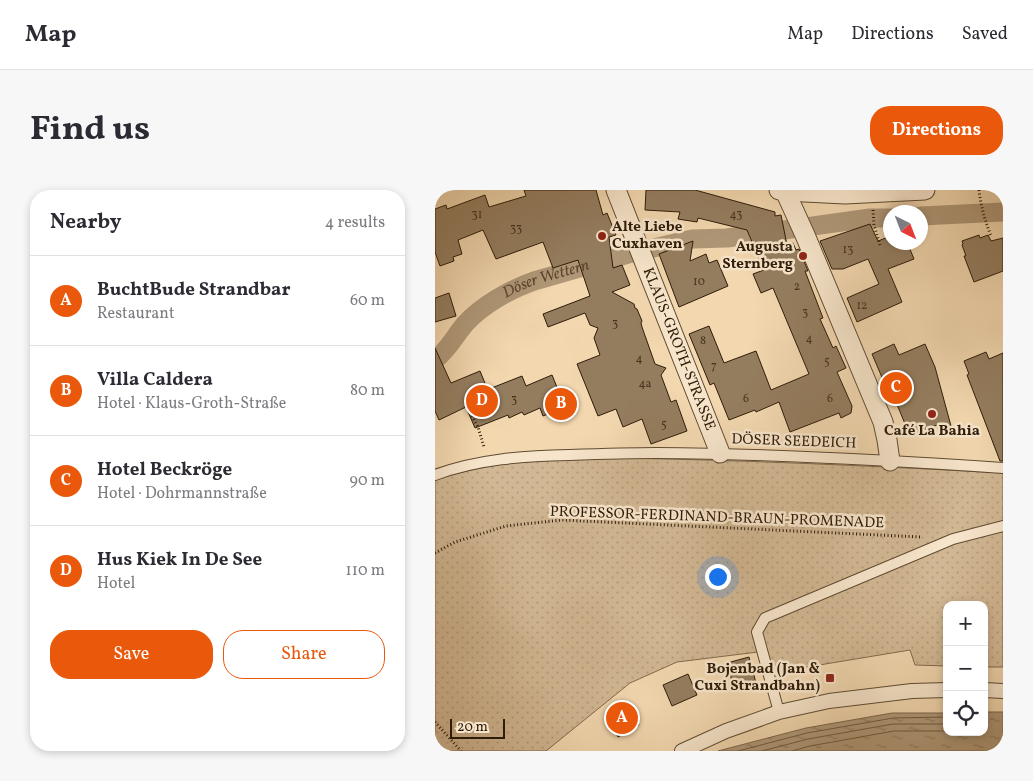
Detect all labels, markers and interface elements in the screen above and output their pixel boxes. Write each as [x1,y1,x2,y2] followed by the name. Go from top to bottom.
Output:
[25,18,76,52] text: Map
[787,22,823,47] text: Map
[851,22,934,47] text: Directions
[962,22,1008,47] text: Saved
[30,106,150,154] text: Find us
[870,106,1003,155] button: Directions
[883,205,928,250] north arrow
[472,207,482,223] house number: 31
[730,207,742,223] house number: 43
[50,208,121,237] text: Nearby
[325,212,385,234] text: 4 results
[612,217,683,255] place label: Alte Liebe Cuxhaven
[510,221,522,237] house number: 33
[596,230,608,242] marker: Alte Liebe Cuxhaven
[722,237,793,275] place label: Augusta Sternberg
[843,242,853,258] house number: 13
[797,250,809,262] marker: Augusta Sternberg
[499,255,592,304] water label: Döser Wettern
[637,264,721,434] street label: KLAUS-GROTH-STRASSE
[693,274,705,290] house number: 10
[97,277,290,303] text: BuchtBude Strandbar
[794,279,800,295] house number: 2
[60,290,72,312] text: A
[350,290,385,312] text: 60 m
[856,298,868,314] house number: 12
[97,303,175,325] text: Restaurant
[802,305,808,321] house number: 3
[612,316,618,332] house number: 3
[805,331,813,347] house number: 4
[700,333,706,349] house number: 8
[635,351,643,367] house number: 4
[824,354,830,370] house number: 5
[711,358,717,374] house number: 7
[97,367,213,393] text: Villa Caldera
[880,369,912,407] pin: C
[638,376,652,392] house number: 4a
[61,380,71,402] text: B
[350,380,385,402] text: 80 m
[466,382,498,420] pin: D
[545,385,577,423] pin: B
[743,391,749,407] house number: 6
[827,391,833,407] house number: 6
[511,392,517,408] house number: 3
[97,393,286,415] text: Hotel · Klaus-Groth-Straße
[926,408,938,420] marker: Café La Bahia
[661,417,667,433] house number: 5
[884,421,980,442] place label: Café La Bahia
[731,429,857,455] street label: DÖSER SEEDEICH
[97,457,232,483] text: Hotel Beckröge
[61,470,71,492] text: C
[349,470,385,492] text: 90 m
[97,483,267,505] text: Hotel · Dohrmannstraße
[549,502,885,534] street label: PROFESSOR-FERDINAND-BRAUN-PROMENADE
[97,547,262,573] text: Hus Kiek In De See
[60,560,72,582] text: D
[346,560,385,582] text: 110 m
[705,564,731,590] your location
[97,573,135,595] text: Hotel
[943,601,988,736] map controls
[943,601,988,646] button: +
[50,630,213,679] button: Save
[223,630,385,679] button: Share
[943,646,988,691] button: −
[695,659,820,697] place label: Bojenbad (Jan & Cuxi Strandbahn)
[824,672,836,684] marker: Bojenbad (Jan & Cuxi Strandbahn)
[943,691,988,736] button: locate
[606,699,638,737] pin: A
[450,716,505,739] scale bar
[457,718,488,737] text: 20 m

